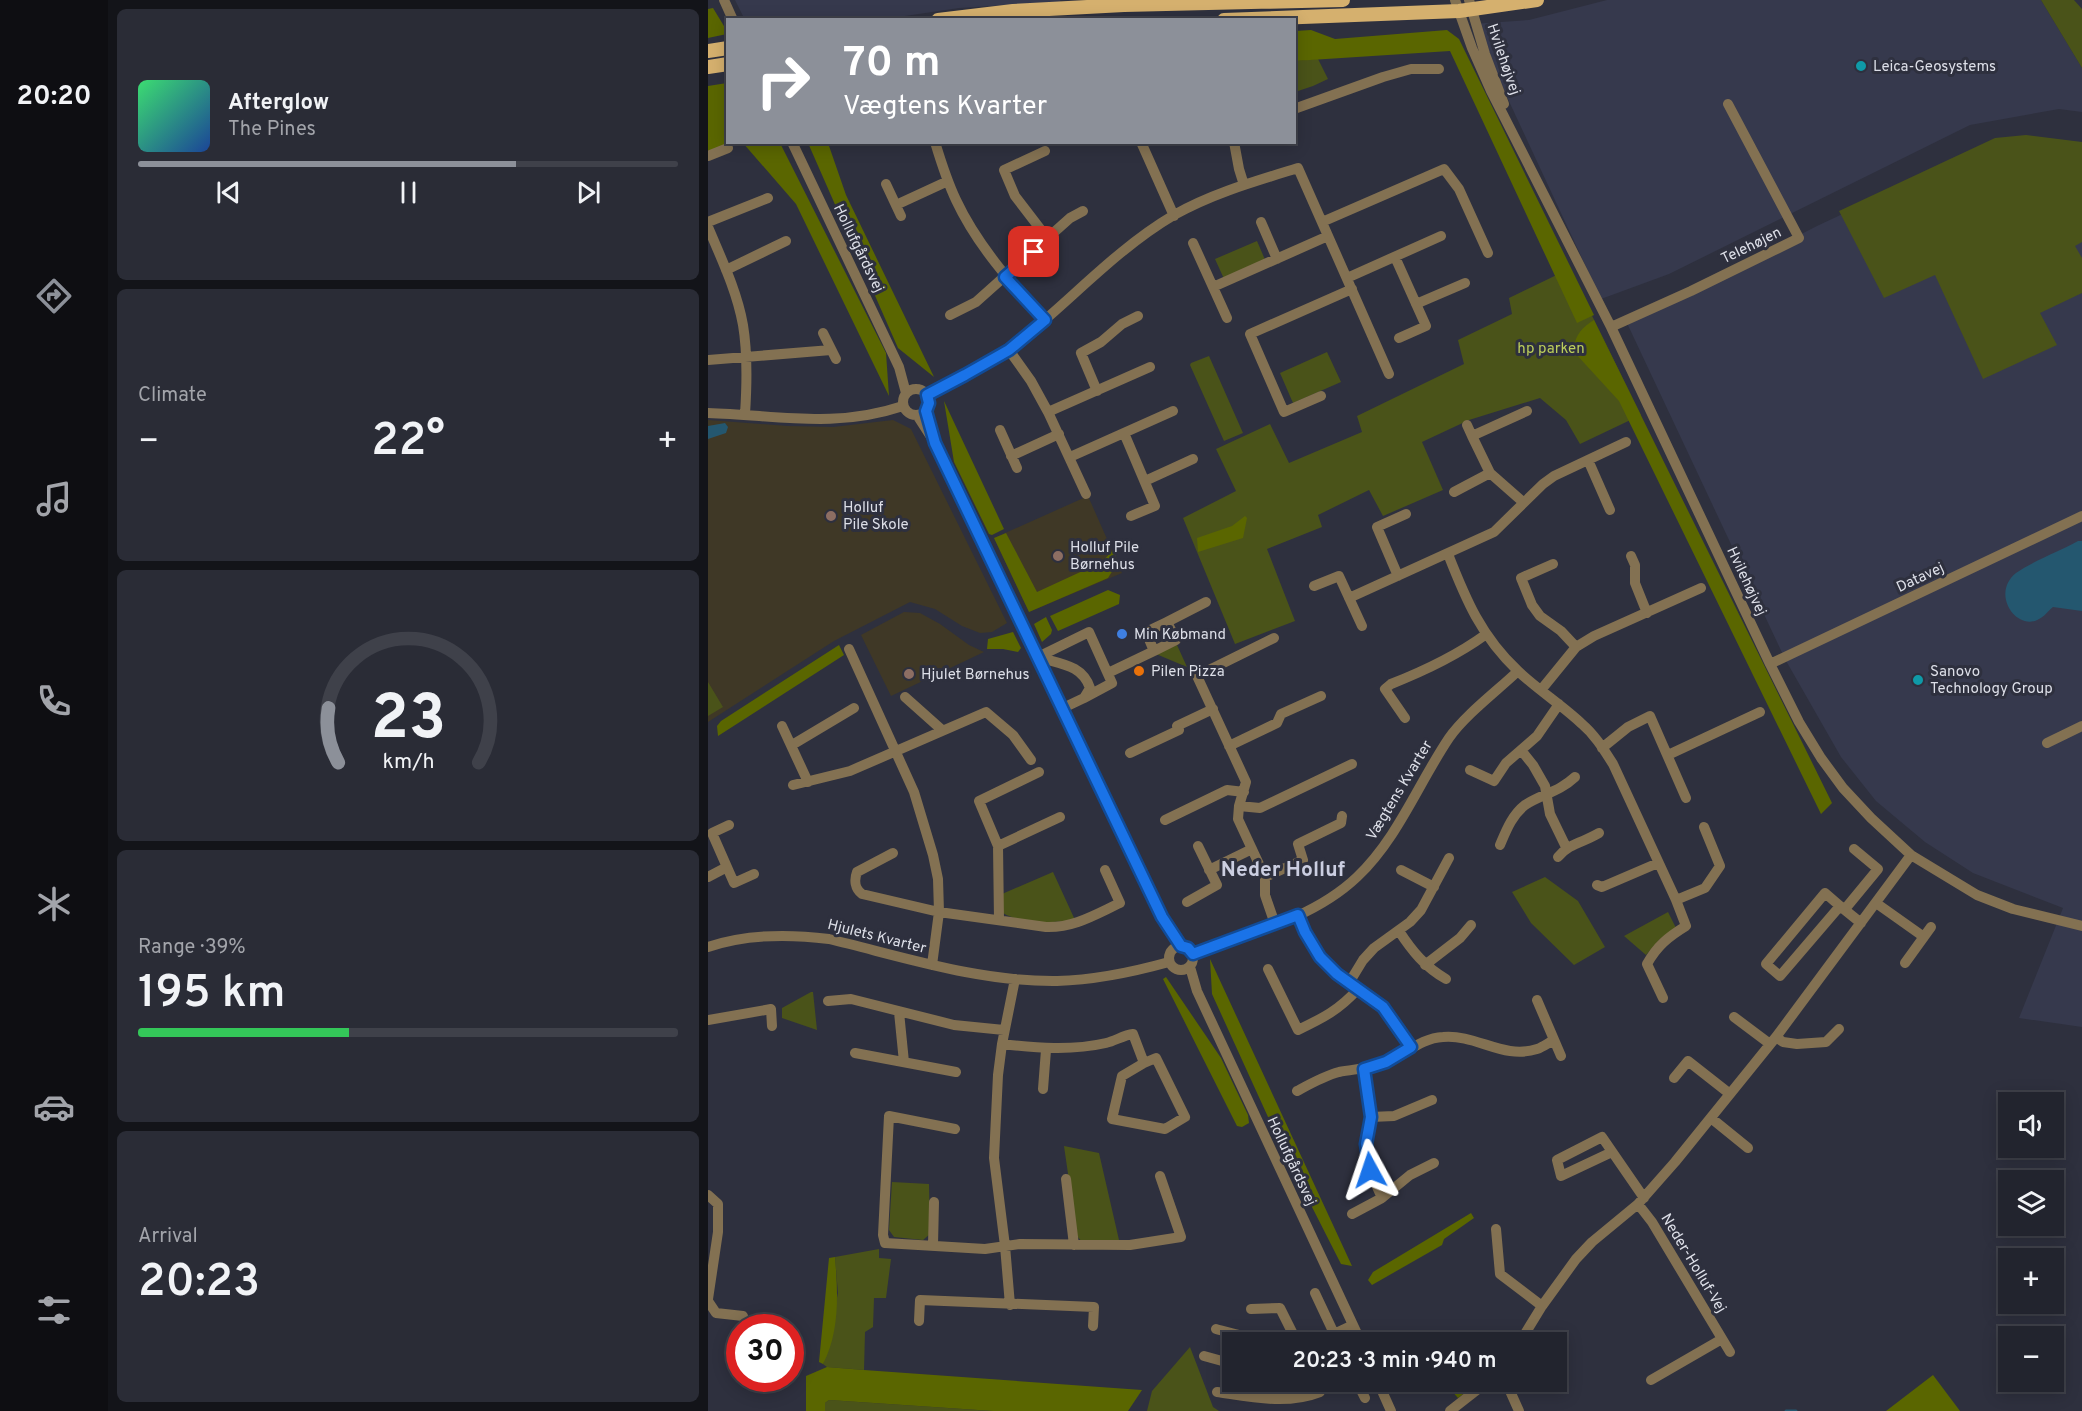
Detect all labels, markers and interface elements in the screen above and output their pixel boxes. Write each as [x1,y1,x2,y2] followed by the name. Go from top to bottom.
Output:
[1481,21,1524,98] street label: Hvilehøjvej
[843,38,941,91] text: 70 m
[744,42,822,120] icon: right
[1873,58,1996,77] place label: Leica-Geosystems
[1854,59,1868,73] marker: Leica-Geosystems
[16,80,92,114] text: 20:20
[228,90,329,117] text: Afterglow
[843,90,1047,124] text: Vægtens Kvarter
[228,117,316,143] text: The Pines
[212,176,245,209] icon: previous
[392,176,425,209] icon: pause
[572,176,605,209] icon: next
[828,201,887,296] street label: Hollufgårdsvej
[1718,224,1785,269] street label: Telehøjen
[1008,226,1059,277] pin
[1017,235,1050,268] icon: arrive
[33,275,75,317] icon: directions
[1517,340,1585,359] park label: hp parken
[138,383,207,409] text: Climate
[371,414,445,471] text: 22°
[138,422,159,464] text: −
[657,422,678,464] text: +
[33,478,75,520] icon: music
[843,499,909,535] place label: Holluf Pile Skole
[824,509,838,523] marker: Holluf Pile Skole
[1070,539,1139,575] place label: Holluf Pile Børnehus
[1721,544,1770,619] street label: Hvilehøjvej
[1051,549,1065,563] marker: Holluf Pile Børnehus
[1894,559,1948,598] street label: Datavej
[1134,626,1226,645] place label: Min Købmand
[1115,627,1129,641] marker: Min Købmand
[1151,663,1225,682] place label: Pilen Pizza
[1930,663,2053,699] place label: Sanovo Technology Group
[1132,664,1146,678] marker: Pilen Pizza
[921,666,1030,685] place label: Hjulet Børnehus
[902,667,916,681] marker: Hjulet Børnehus
[1911,673,1925,687] marker: Sanovo Technology Group
[33,680,75,722] icon: phone
[370,682,446,761] text: 23
[1363,737,1438,844] street label: Vægtens Kvarter
[382,749,434,776] text: km/h
[1221,857,1346,884] district label: Neder Holluf
[33,883,75,925] icon: climate
[825,916,928,959] street label: Hjulets Kvarter
[138,935,246,961] text: Range · 39%
[138,966,286,1023] text: 195 km
[33,1086,75,1128] icon: car
[1998,1092,2064,1392] map controls
[1998,1092,2064,1158] button: sound
[1262,1114,1320,1209] street label: Hollufgårdsvej
[1338,1138,1402,1202] position arrow
[1998,1170,2064,1236] button: layers
[1656,1211,1730,1317] street label: Neder-Holluf-Vej
[138,1224,198,1250] text: Arrival
[1998,1248,2064,1314] button: +
[138,1255,260,1312] text: 20:23
[33,1289,75,1331] icon: filters
[726,1314,804,1392] speed limit sign: 30
[1998,1326,2064,1392] button: −
[1293,1348,1496,1375] text: 20:23 · 3 min · 940 m

